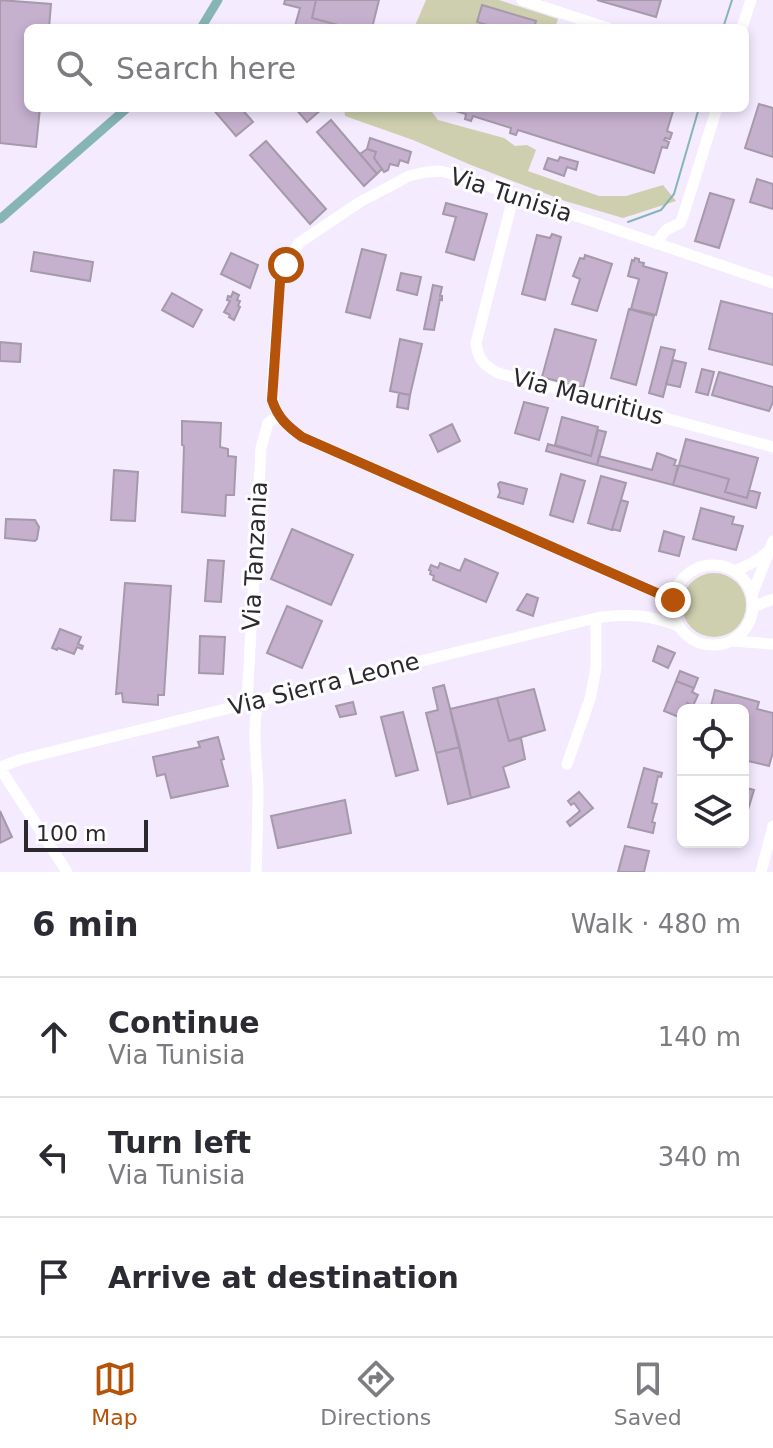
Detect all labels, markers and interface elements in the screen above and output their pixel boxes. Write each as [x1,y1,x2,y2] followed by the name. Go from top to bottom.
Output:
[24,24,749,112] search box
[52,46,96,90] icon: search
[116,51,296,86] text: Search here
[446,162,576,228] street label: Via Tunisia
[268,247,304,283] route start
[509,363,667,431] street label: Via Mauritius
[237,481,273,631] street label: Via Tanzania
[655,582,691,618] route end
[226,647,422,721] street label: Via Sierra Leone
[677,704,749,848] map controls
[677,704,749,776] button: locate
[677,776,749,848] button: layers
[24,816,148,852] scale bar
[36,821,106,846] text: 100 m
[32,904,139,944] text: 6 min
[571,909,741,939] text: Walk · 480 m
[108,1005,260,1040] text: Continue
[32,1015,76,1059] icon: ahead
[658,1022,741,1052] text: 140 m
[108,1040,245,1070] text: Via Tunisia
[108,1125,251,1160] text: Turn left
[32,1135,76,1179] icon: left
[658,1142,741,1172] text: 340 m
[108,1160,245,1190] text: Via Tunisia
[32,1255,76,1299] icon: arrive
[108,1260,459,1295] text: Arrive at destination
[91,1357,138,1430] tab: Map
[320,1357,431,1430] tab: Directions
[614,1357,682,1430] tab: Saved

